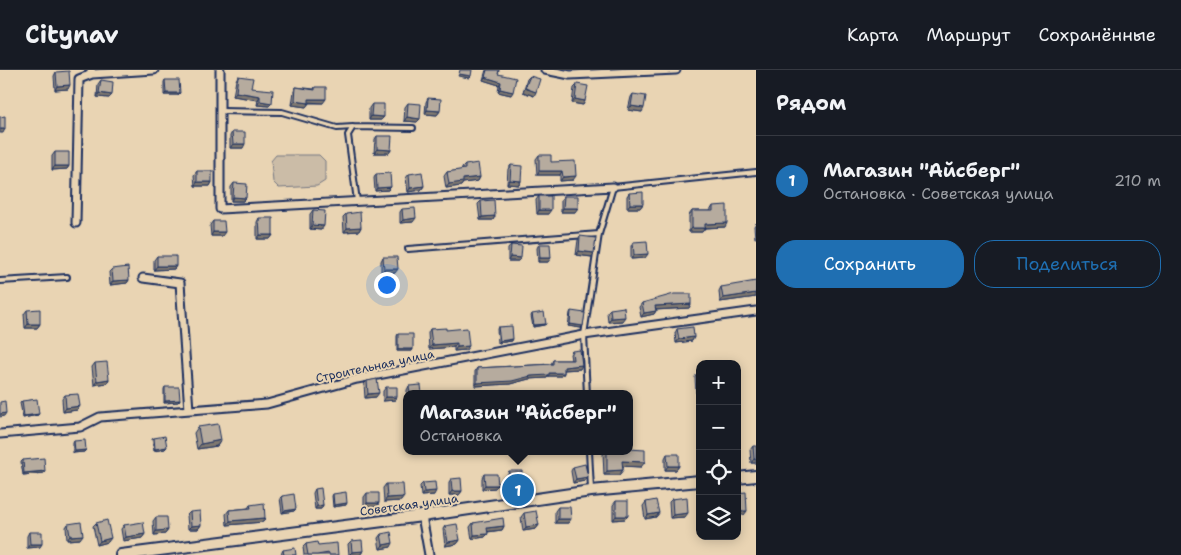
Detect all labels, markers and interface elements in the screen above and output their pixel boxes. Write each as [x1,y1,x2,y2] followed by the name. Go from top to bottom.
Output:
[25,19,119,51] text: Citynav
[847,23,898,47] text: Карта
[926,23,1010,47] text: Маршрут
[1038,23,1156,47] text: Сохранённые
[776,89,846,117] text: Рядом
[823,158,1020,183] text: Магазин "Айсберг"
[788,170,796,191] text: 1
[1114,170,1161,191] text: 210 m
[823,183,1054,204] text: Остановка · Советская улица
[776,240,964,288] button: Сохранить
[974,240,1161,288] button: Поделиться
[374,272,400,298] your location
[314,346,436,386] street label: Строительная улица
[696,360,741,540] map controls
[696,360,741,405] button: +
[403,390,633,455] popup
[419,400,617,425] text: Магазин "Айсберг"
[696,405,741,450] button: −
[419,425,502,446] text: Остановка
[696,450,741,495] button: locate
[502,471,534,509] pin: 1
[359,490,460,520] street label: Советская улица
[696,495,741,540] button: layers

